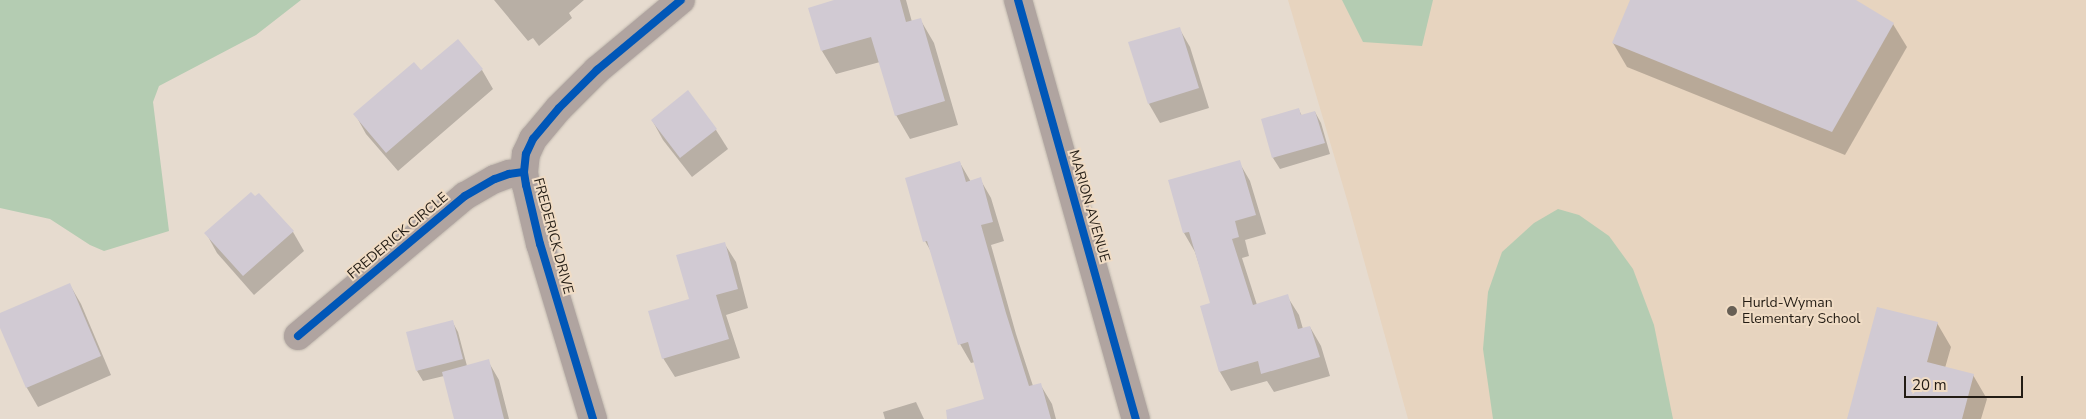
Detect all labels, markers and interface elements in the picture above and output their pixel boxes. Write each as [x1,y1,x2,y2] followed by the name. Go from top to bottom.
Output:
[1065,148,1113,264] street label: MARION AVENUE
[529,176,577,296] street label: FREDERICK DRIVE
[344,189,452,283] street label: FREDERICK CIRCLE
[1742,295,1860,328] place label: Hurld-Wyman Elementary School
[1726,305,1738,317] marker: Hurld-Wyman Elementary School
[1906,366,2025,398] scale bar
[1912,375,1947,395] text: 20 m

